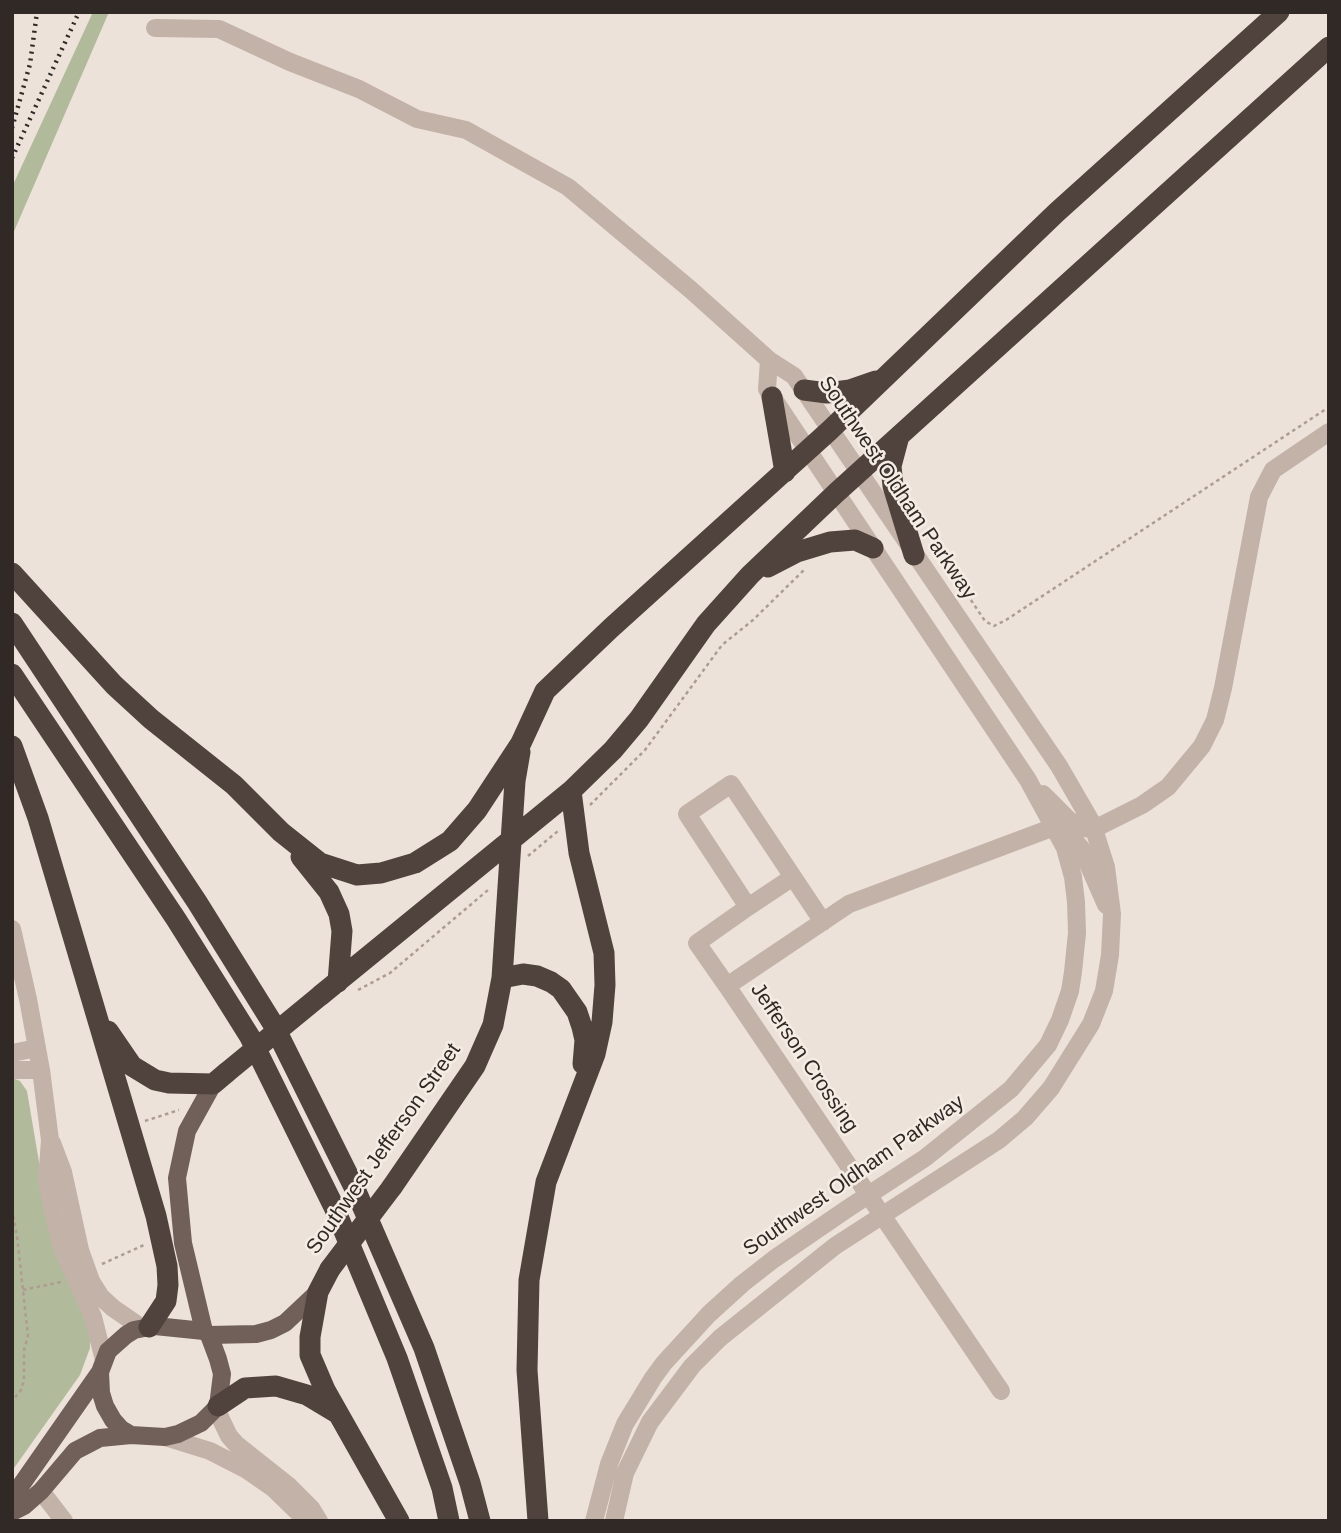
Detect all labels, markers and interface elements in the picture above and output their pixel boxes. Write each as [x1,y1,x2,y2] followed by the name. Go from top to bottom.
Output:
[813,372,981,604] street label: Southwest Oldham Parkway
[745,979,863,1137] street label: Jefferson Crossing
[301,1039,467,1259] street label: Southwest Jefferson Street
[739,1090,969,1262] street label: Southwest Oldham Parkway

